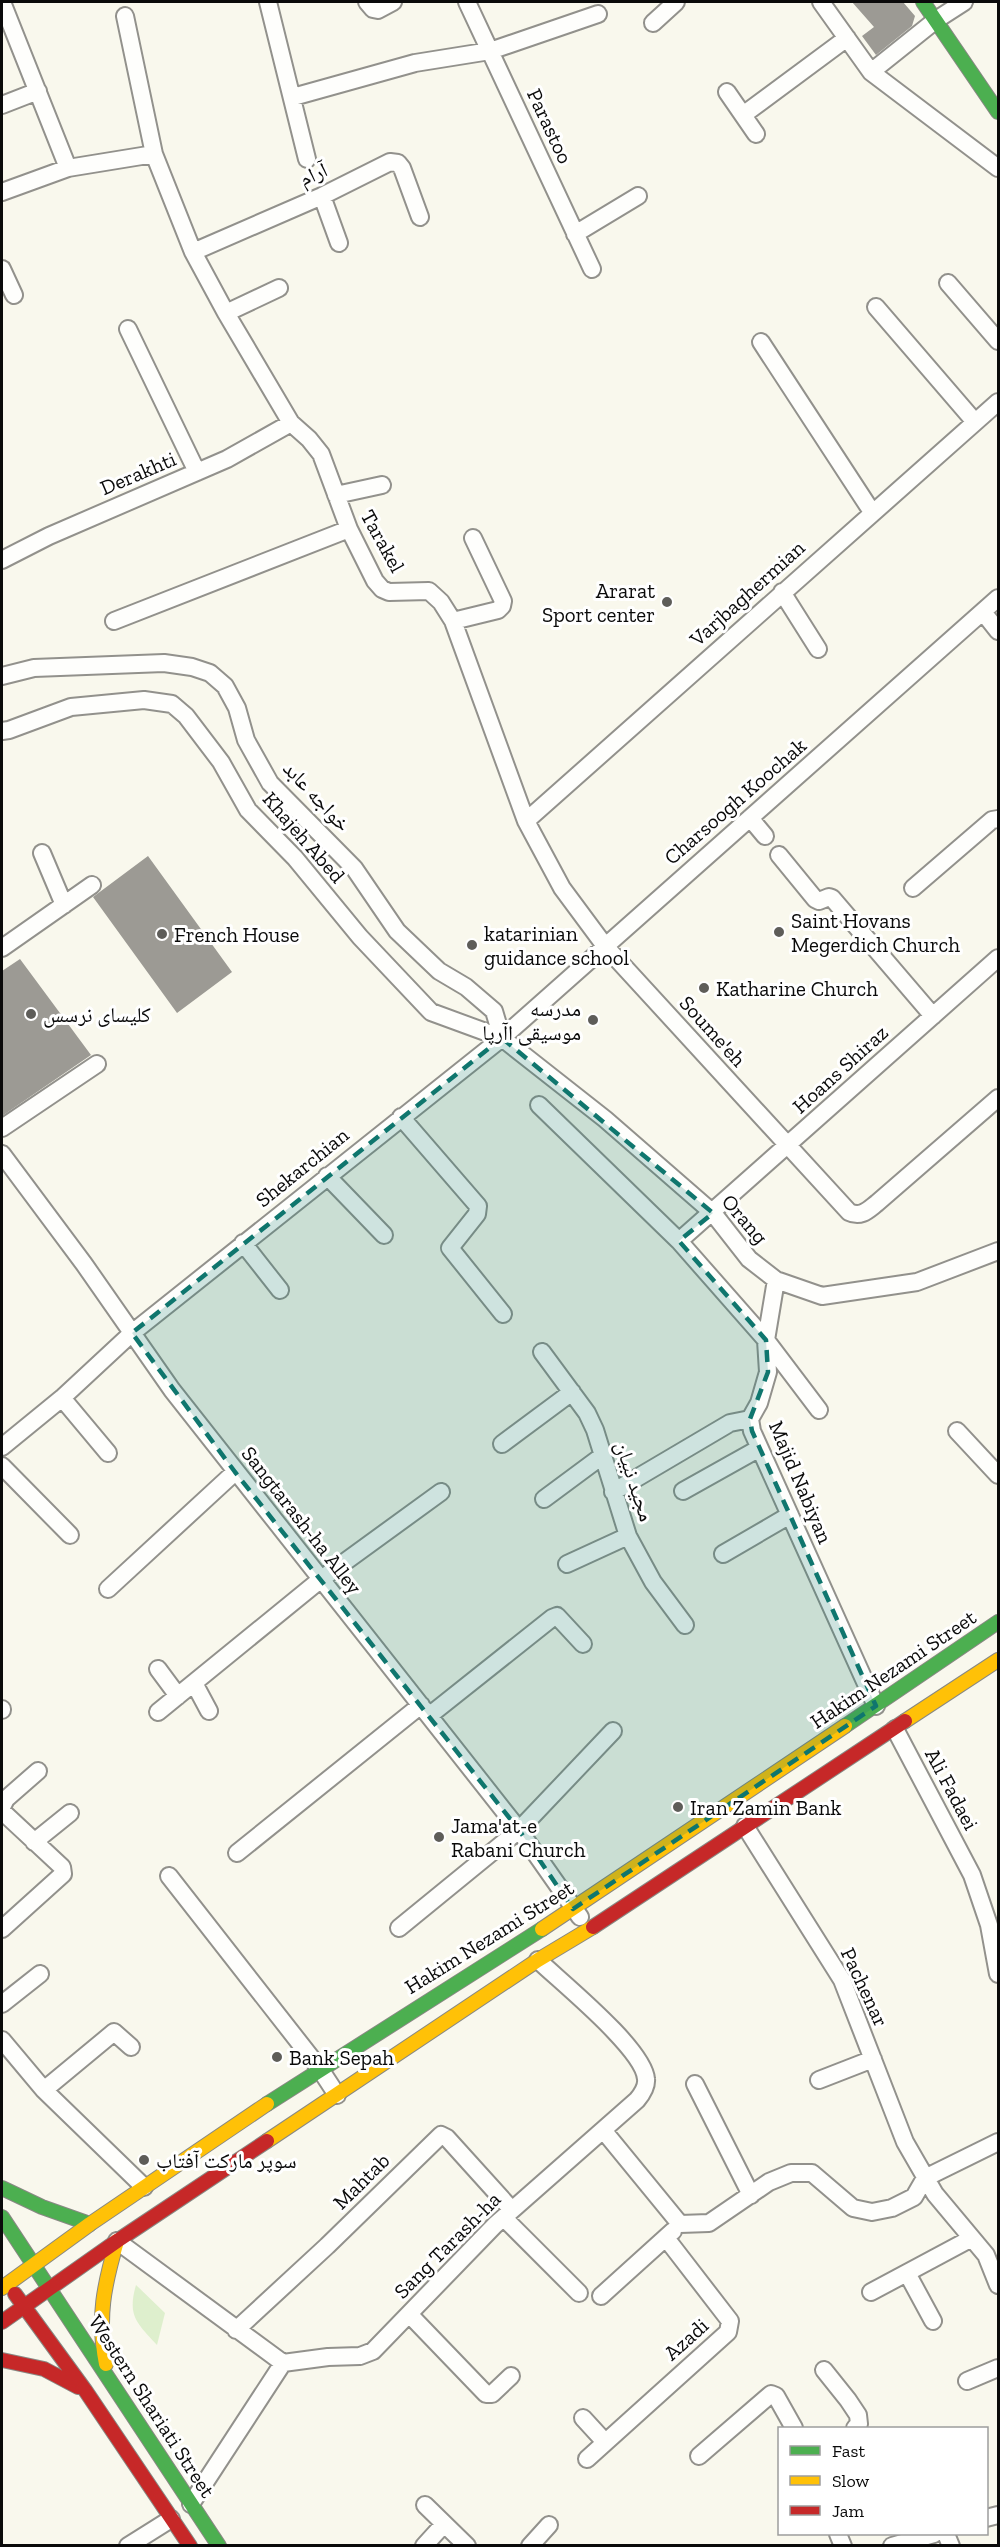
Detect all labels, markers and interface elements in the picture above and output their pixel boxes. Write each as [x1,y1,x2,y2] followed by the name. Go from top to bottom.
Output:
[522,85,578,167] street label: Parastoo
[295,156,333,193] street label: آرام
[96,446,180,500] street label: Derakhti
[356,505,411,577] street label: Tarakel
[684,535,810,653] street label: Varjbaghermian
[542,578,655,627] place label: Ararat Sport center
[660,595,674,609] marker: Ararat Sport center
[659,732,811,869] street label: Charsoogh Koochak
[278,755,356,837] street label: خواجه عابد
[257,786,351,889] street label: Khajeh Abed
[791,908,960,957] place label: Saint Hovans Megerdich Church
[484,921,629,970] place label: katarinian guidance school
[174,922,300,947] place label: French House
[772,925,786,939] marker: Saint Hovans Megerdich Church
[155,927,169,941] marker: French House
[465,938,479,952] marker: katarinian guidance school
[716,976,878,1001] place label: Katharine Church
[697,981,711,995] marker: Katharine Church
[675,990,752,1072] street label: Soume'eh
[482,996,581,1046] place label: مدرسه موسیقی اآرپا
[43,1002,151,1028] place label: کلیسای نرسس
[24,1007,38,1021] marker: کلیسای نرسس
[586,1013,600,1027] marker: مدرسه موسیقی اآرپا
[787,1019,893,1118] street label: Hoans Shiraz
[251,1122,353,1212] street label: Shekarchian
[717,1189,774,1249] street label: Orang
[763,1417,838,1547] street label: Majid Nabiyan
[610,1438,660,1524] street label: مجید نبیان
[237,1441,368,1599] street label: Sangtarash-ha Alley
[805,1604,981,1734] street label: Hakim Nezami Street
[920,1744,984,1834] street label: Ali Fadaei
[690,1795,841,1820] place label: Iran Zamin Bank
[671,1800,685,1814] marker: Iran Zamin Bank
[451,1813,586,1862] place label: Jama'at-e Rabani Church
[432,1830,446,1844] marker: Jama'at-e Rabani Church
[400,1875,578,1999] street label: Hakim Nezami Street
[836,1943,894,2031] street label: Pachenar
[289,2045,394,2070] place label: Bank Sepah
[270,2050,284,2064] marker: Bank Sepah
[156,2148,297,2173] place label: سوپر مارکت آفتاب
[328,2148,394,2214] street label: Mahtab
[137,2153,151,2167] marker: سوپر مارکت آفتاب
[389,2187,505,2303] street label: Sang Tarash-ha
[84,2310,221,2502] street label: Western Shariati Street
[659,2313,713,2365] street label: Azadi
[778,2427,988,2535] legend
[832,2440,865,2462] text: Fast
[832,2470,869,2492] text: Slow
[832,2500,864,2522] text: Jam

